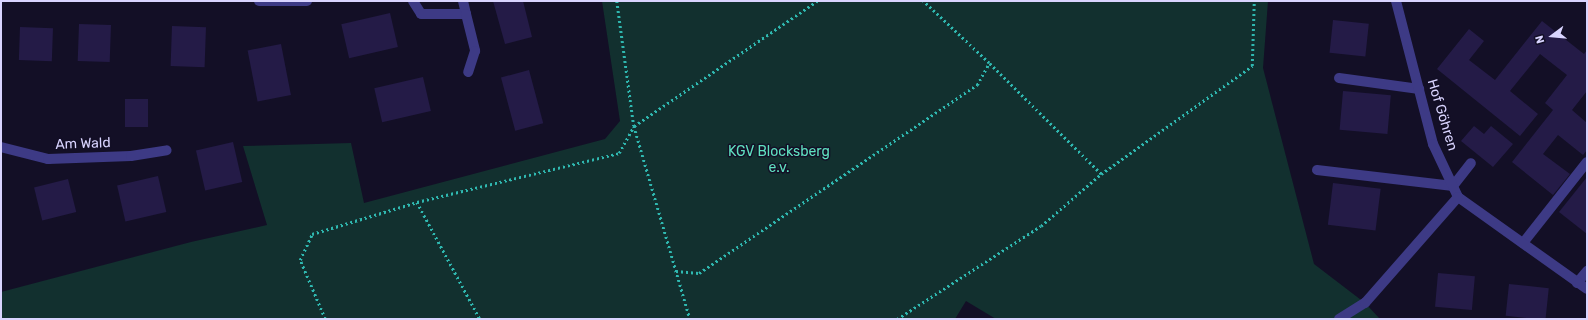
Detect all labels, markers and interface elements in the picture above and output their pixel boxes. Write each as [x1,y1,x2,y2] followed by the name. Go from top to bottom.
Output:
[1532,16,1572,56] north arrow
[1533,34,1547,45] text: N
[1423,77,1461,153] street label: Hof Göhren
[55,135,111,153] street label: Am Wald
[728,144,830,176] park label: KGV Blocksberg e.v.

